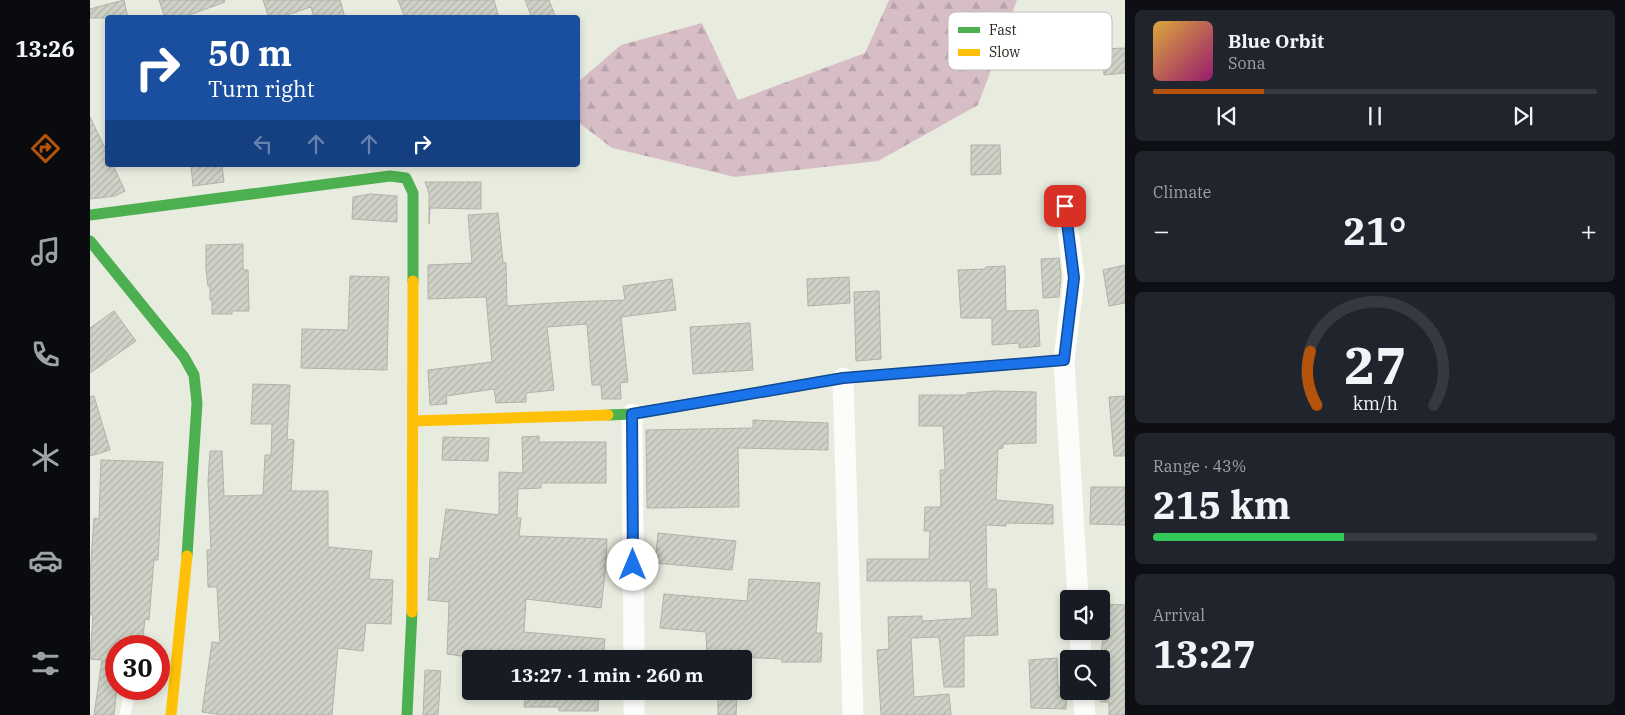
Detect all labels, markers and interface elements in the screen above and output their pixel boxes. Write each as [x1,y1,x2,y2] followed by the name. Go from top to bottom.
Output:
[948,12,1112,70] legend
[989,21,1017,39] text: Fast
[1228,29,1324,53] text: Blue Orbit
[208,30,292,76] text: 50 m
[15,34,75,63] text: 13:26
[125,35,190,100] icon: right
[989,43,1020,61] text: Slow
[1228,53,1265,73] text: Sona
[208,74,315,103] text: Turn right
[1213,102,1241,130] icon: previous
[1361,102,1389,130] icon: pause
[1509,102,1537,130] icon: next
[249,130,277,158] icon: left
[302,130,330,158] icon: ahead
[355,130,383,158] icon: ahead
[408,130,436,158] icon: right
[28,131,63,166] icon: directions
[1153,182,1211,202] text: Climate
[1044,185,1086,227] pin
[1051,192,1079,220] icon: arrive
[1343,206,1407,255] text: 21°
[1153,212,1170,249] text: −
[1580,212,1597,249] text: +
[28,234,63,269] icon: music
[1344,331,1406,398] text: 27
[28,337,63,372] icon: phone
[1352,392,1398,415] text: km/h
[28,440,63,475] icon: climate
[1153,456,1246,476] text: Range · 43%
[1153,480,1291,529] text: 215 km
[606,538,658,590] position arrow
[28,543,63,578] icon: car
[1060,590,1110,700] map controls
[1060,590,1110,640] button: sound
[1153,605,1205,625] text: Arrival
[1153,629,1256,678] text: 13:27
[105,635,170,700] speed limit sign: 30
[28,646,63,681] icon: filters
[1060,650,1110,700] button: search
[511,663,703,687] text: 13:27 · 1 min · 260 m

